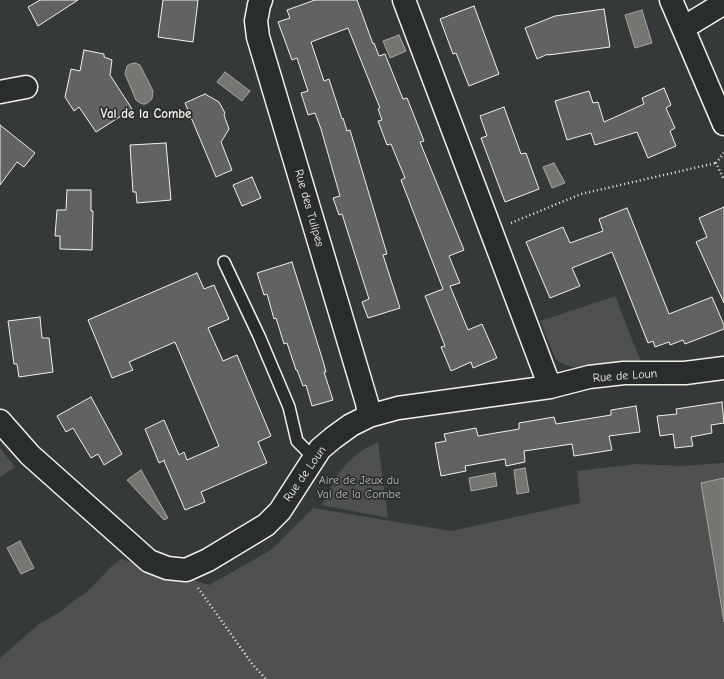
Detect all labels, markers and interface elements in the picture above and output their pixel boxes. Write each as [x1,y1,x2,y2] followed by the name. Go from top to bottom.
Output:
[101,106,191,122] district label: Val de la Combe
[291,168,327,248] street label: Rue des Tulipes
[592,367,658,385] street label: Rue de Loun
[281,443,329,505] street label: Rue de Loun
[317,474,401,502] park label: Aire de Jeux du Val de la Combe

